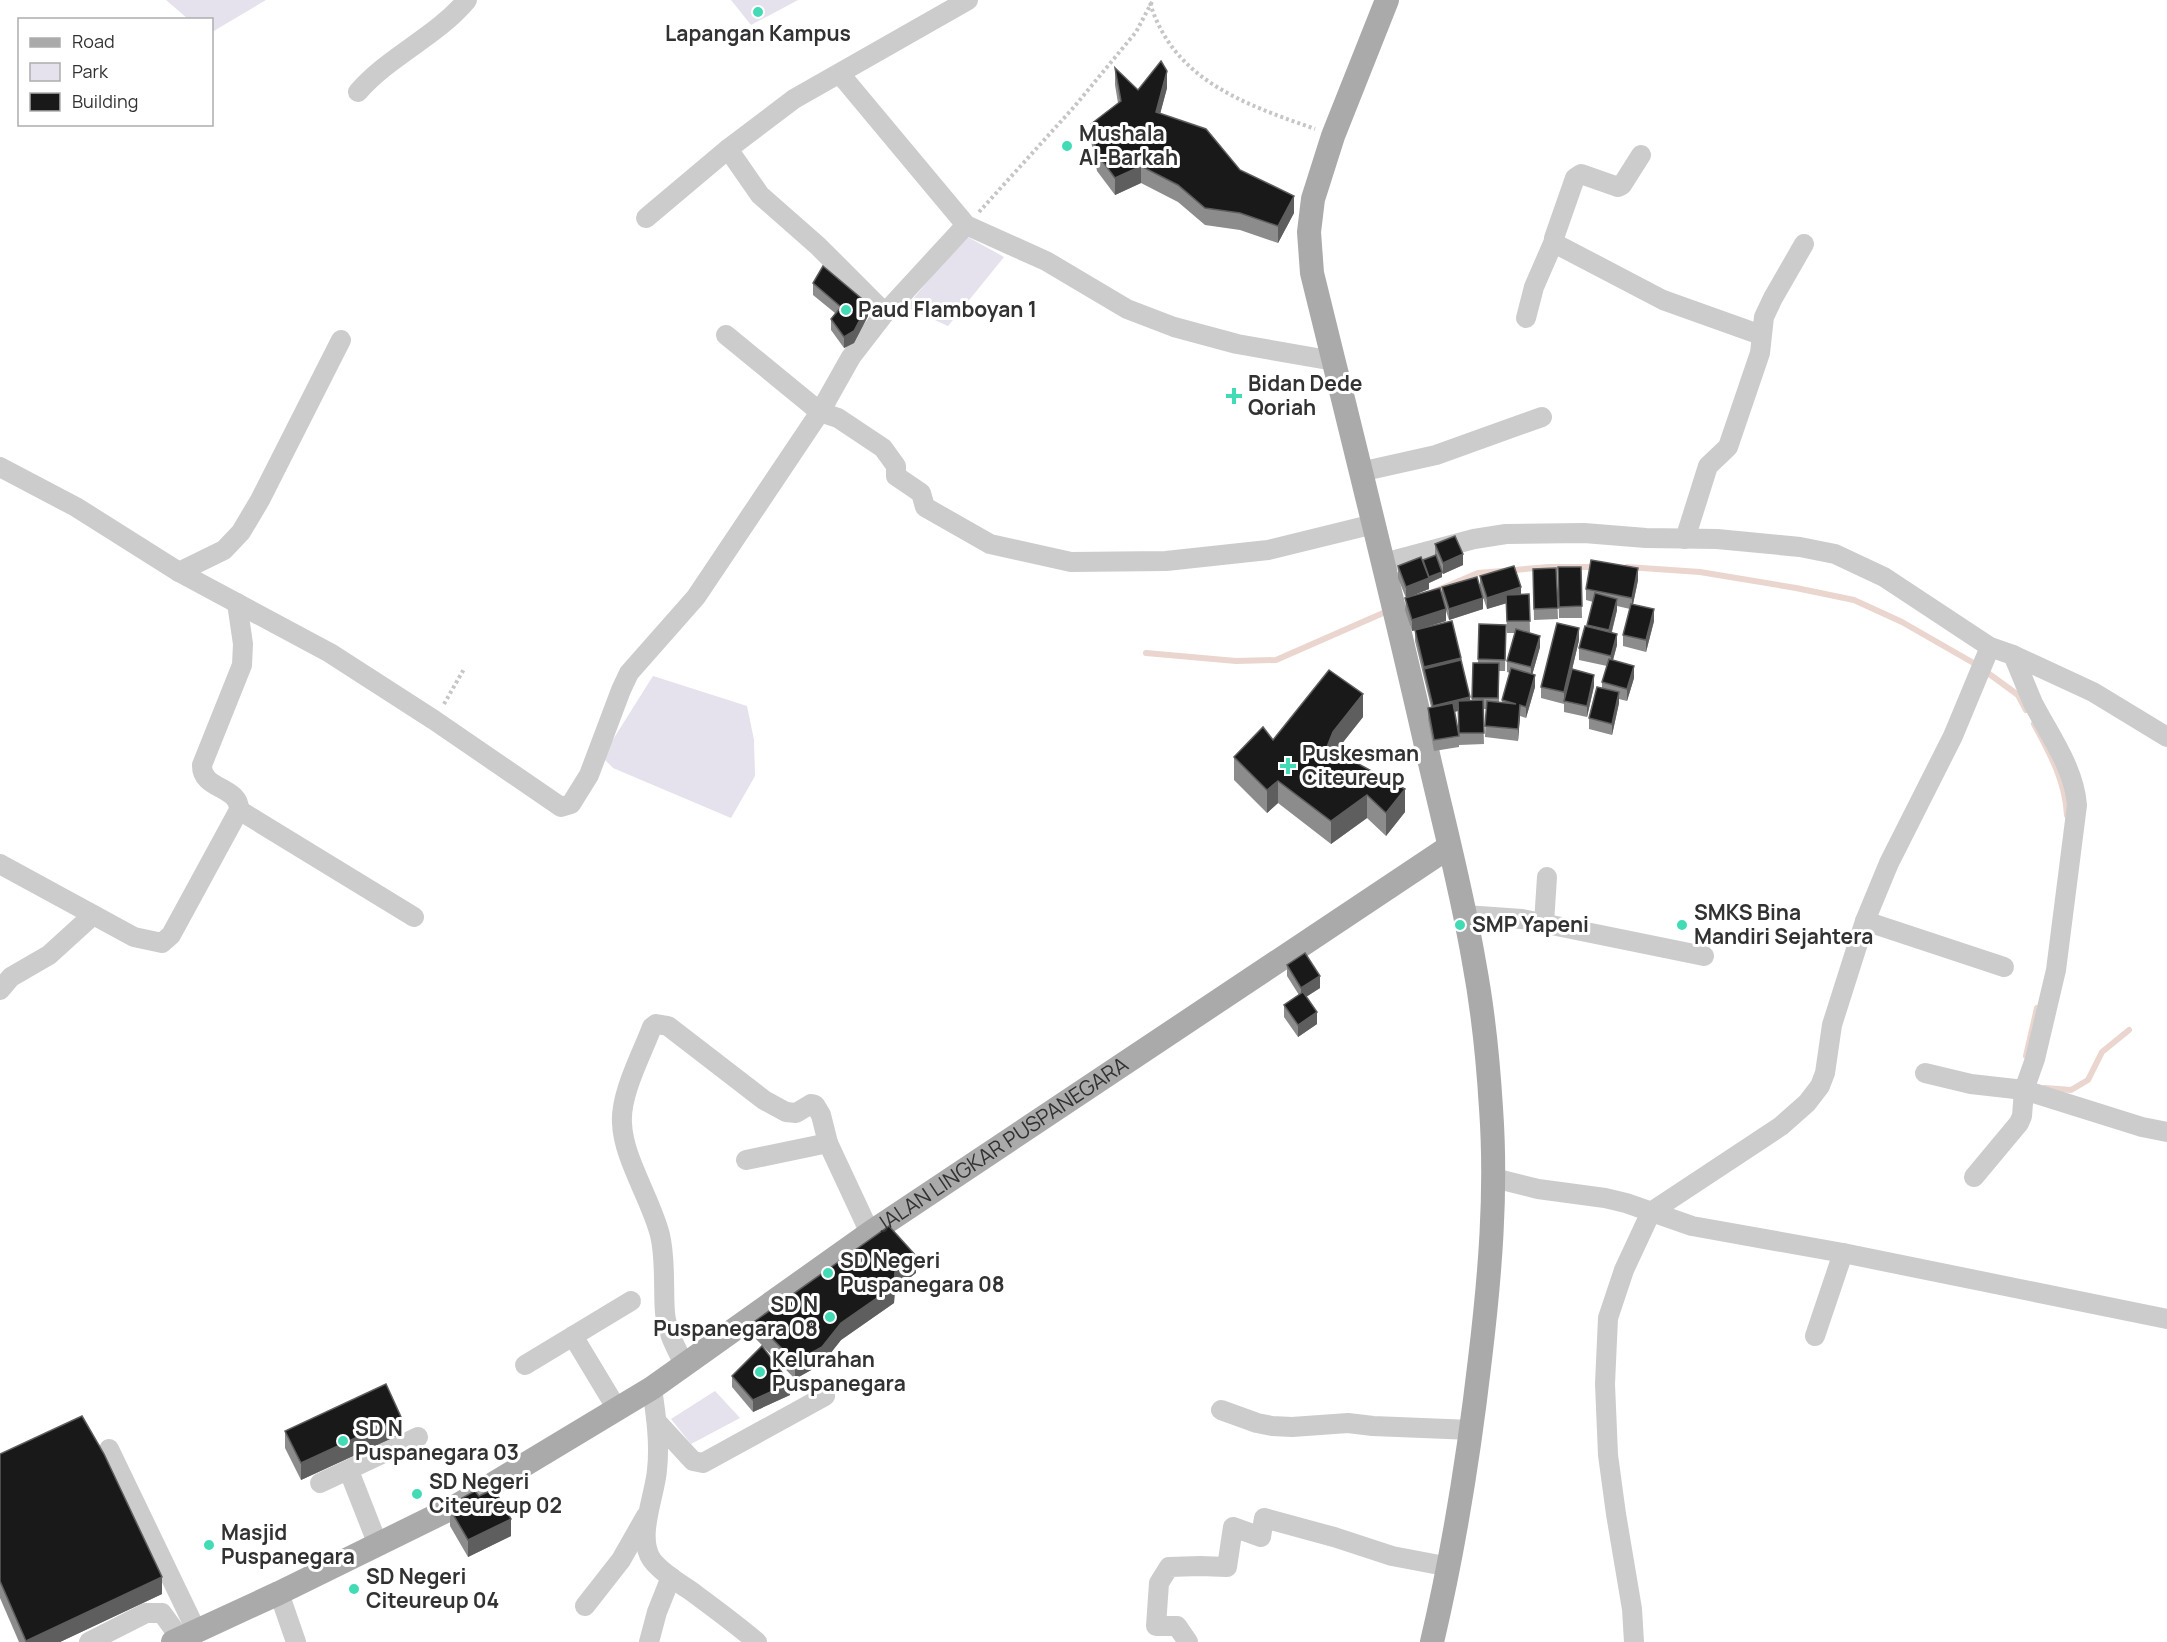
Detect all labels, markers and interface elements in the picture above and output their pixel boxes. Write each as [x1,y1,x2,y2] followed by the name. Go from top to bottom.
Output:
[751,5,765,19] marker: Lapangan Kampus
[18,18,213,126] legend
[665,19,851,47] place label: Lapangan Kampus
[72,29,115,53] text: Road
[72,59,109,83] text: Park
[72,89,138,113] text: Building
[1079,119,1178,171] place label: Mushala Al-Barkah
[1060,139,1074,153] marker: Mushala Al-Barkah
[858,295,1037,323] place label: Paud Flamboyan 1
[839,303,853,317] marker: Paud Flamboyan 1
[1248,369,1362,421] place label: Bidan Dede Qoriah
[1225,387,1243,405] marker: Bidan Dede Qoriah
[1302,739,1419,791] place label: Puskesman Citeureup
[1279,757,1297,775] marker: Puskesman Citeureup
[1694,898,1873,950] place label: SMKS Bina Mandiri Sejahtera
[1472,910,1589,938] place label: SMP Yapeni
[1453,918,1467,932] marker: SMP Yapeni
[1675,918,1689,932] marker: SMKS Bina Mandiri Sejahtera
[870,1050,1133,1238] street label: JALAN LINGKAR PUSPANEGARA
[840,1246,1005,1298] place label: SD Negeri Puspanegara 08
[821,1266,835,1280] marker: SD Negeri Puspanegara 08
[653,1290,818,1342] place label: SD N Puspanegara 08
[823,1310,837,1324] marker: SD N Puspanegara 08
[772,1345,906,1397] place label: Kelurahan Puspanegara
[753,1365,767,1379] marker: Kelurahan Puspanegara
[355,1414,519,1466] place label: SD N Puspanegara 03
[336,1434,350,1448] marker: SD N Puspanegara 03
[429,1467,562,1519] place label: SD Negeri Citeureup 02
[410,1487,424,1501] marker: SD Negeri Citeureup 02
[221,1518,355,1570] place label: Masjid Puspanegara
[202,1538,216,1552] marker: Masjid Puspanegara
[366,1562,499,1614] place label: SD Negeri Citeureup 04
[347,1582,361,1596] marker: SD Negeri Citeureup 04

